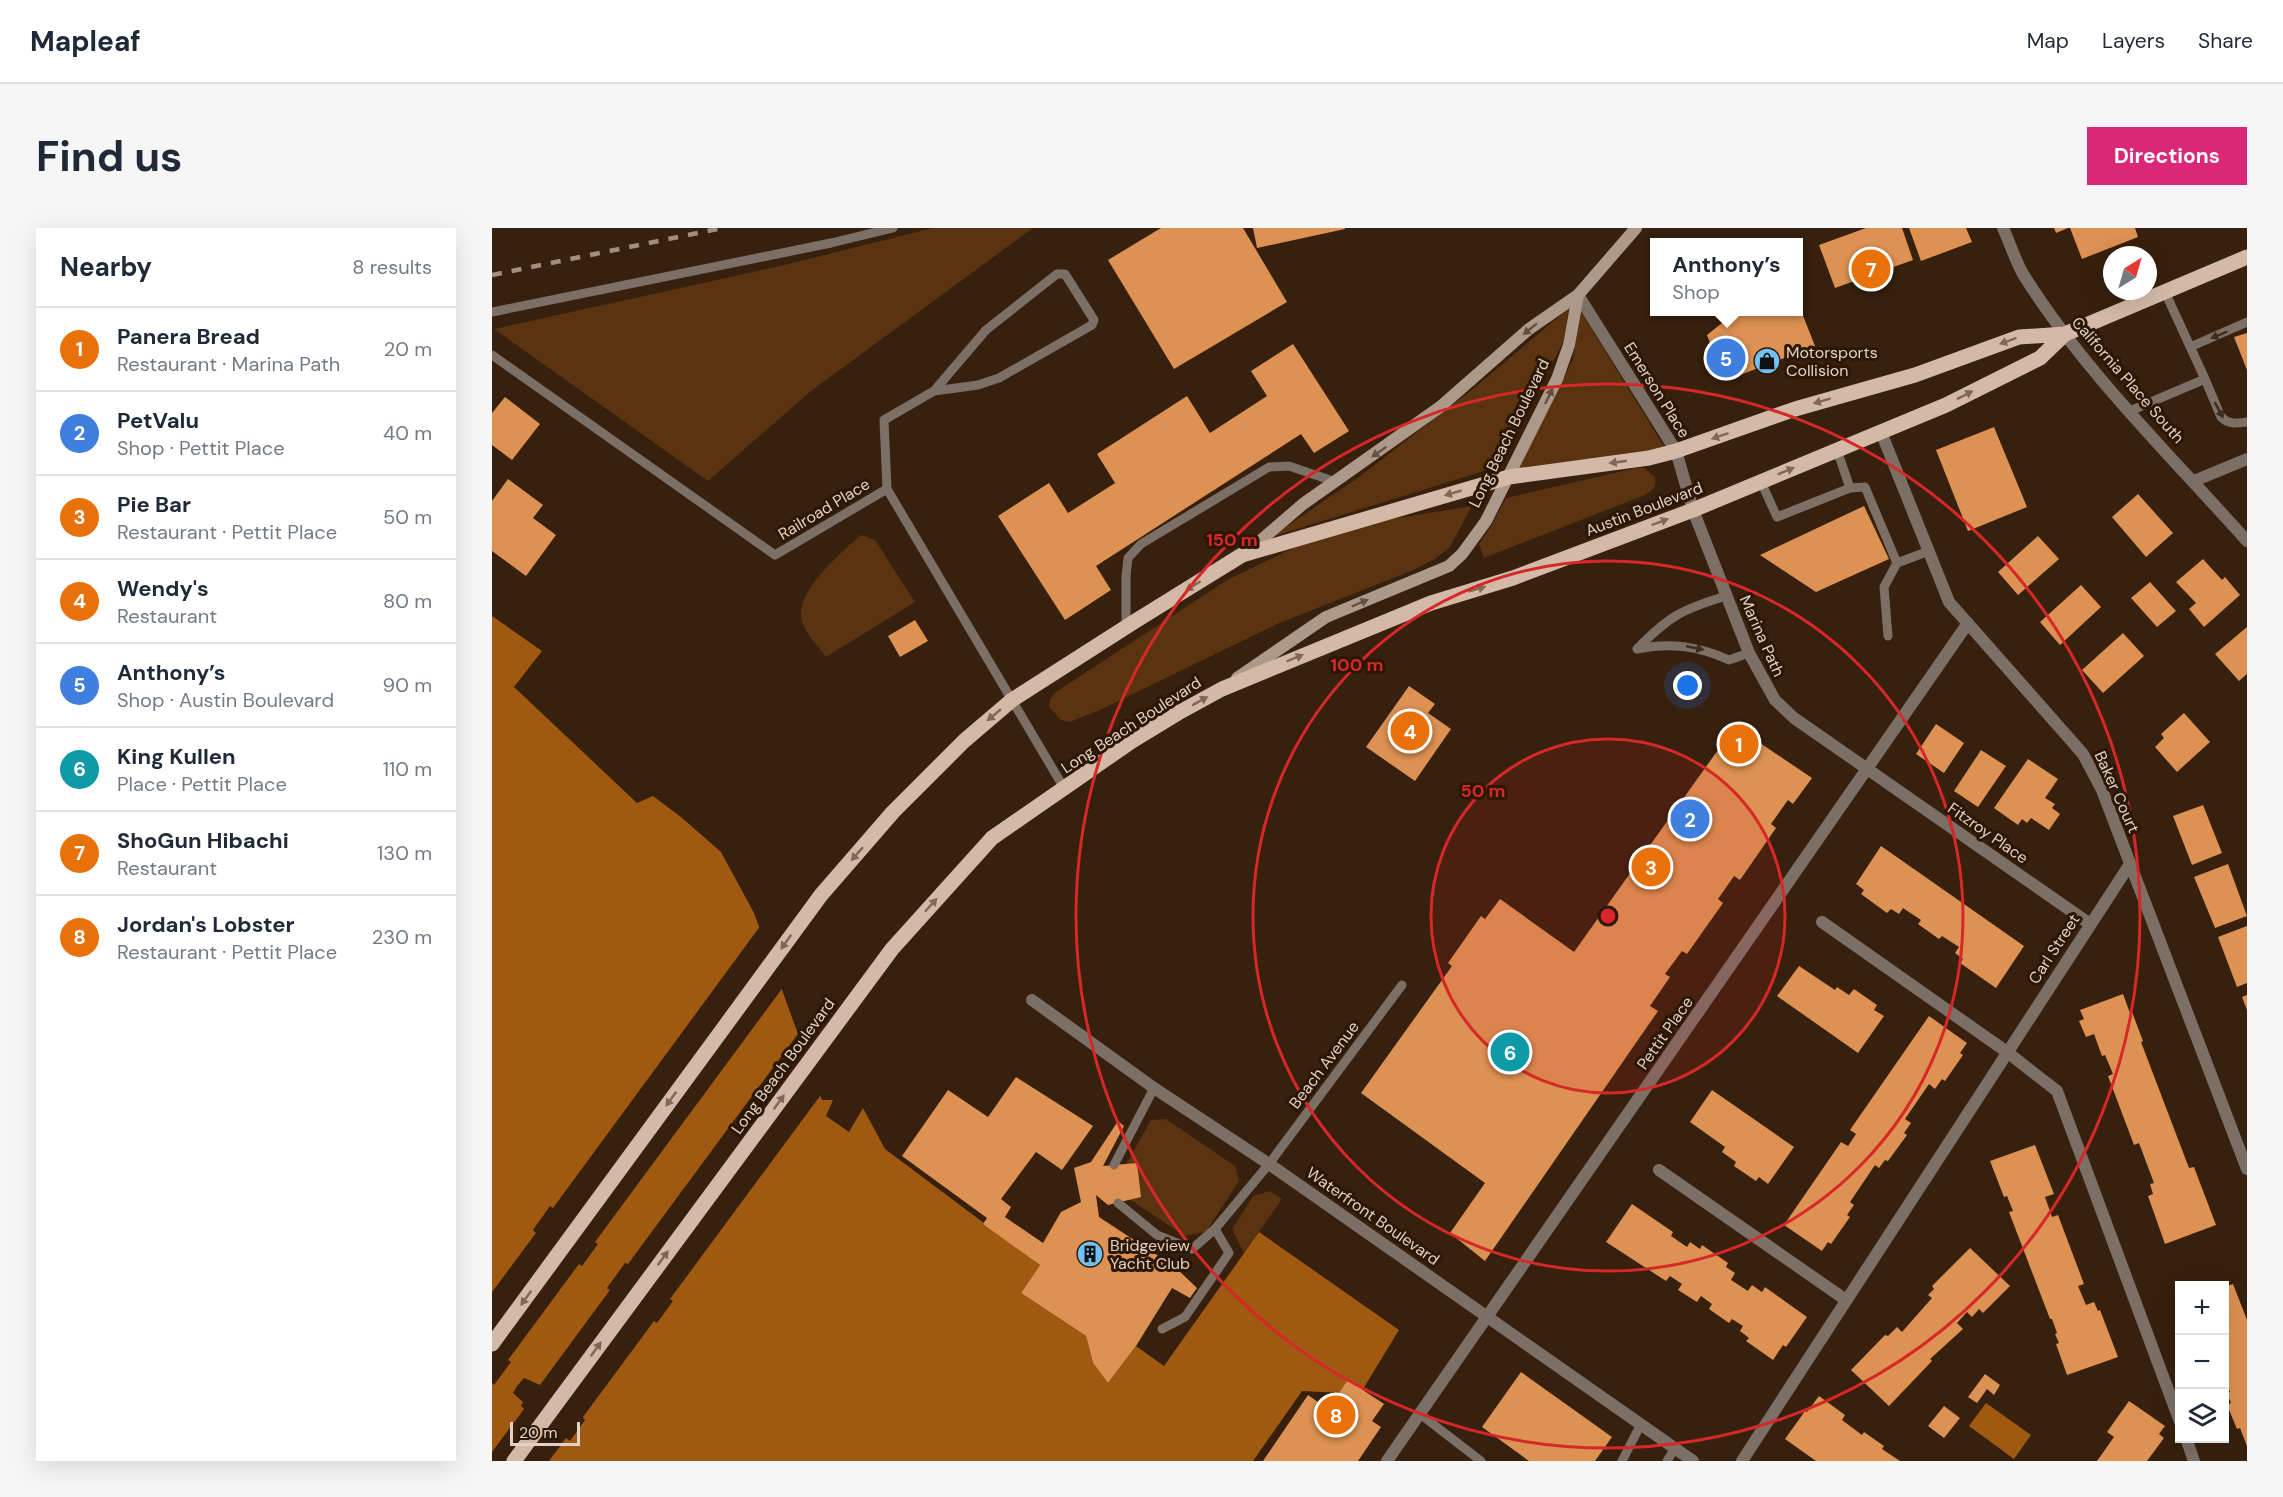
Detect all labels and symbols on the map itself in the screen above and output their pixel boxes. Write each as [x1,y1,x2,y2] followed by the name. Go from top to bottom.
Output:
[1852,246,1890,291] pin: 7
[2103,246,2157,300] north arrow
[2067,312,2189,448] street label: California Place South
[1522,322,1538,335] one-way arrow
[2210,330,2227,339] one-way arrow
[1706,336,1746,380] pin: 5
[1998,336,2016,346] one-way arrow
[1619,338,1695,442] street label: Emerson Place
[1786,342,1878,381] place label: Motorsports Collision
[1752,346,1782,376] shop icon: Motorsports Collision
[1464,355,1554,511] street label: Long Beach Boulevard
[1543,387,1553,405] one-way arrow
[1957,391,1974,400] one-way arrow
[1813,397,1831,407] one-way arrow
[2214,402,2224,419] one-way arrow
[1711,431,1729,441] one-way arrow
[1372,446,1388,458] one-way arrow
[1608,457,1627,466] one-way arrow
[1777,466,1795,476] one-way arrow
[774,473,874,545] street label: Railroad Place
[1582,477,1706,541] street label: Austin Boulevard
[1443,489,1461,498] one-way arrow
[1651,517,1669,526] one-way arrow
[1206,528,1258,552] text: 150 m
[1185,580,1201,591] one-way arrow
[1468,584,1486,593] one-way arrow
[1735,592,1789,680] street label: Marina Path
[1352,598,1370,608] one-way arrow
[1685,644,1704,653] one-way arrow
[1286,653,1304,662] one-way arrow
[1330,653,1384,677] text: 100 m
[1673,671,1702,700] your location
[1057,672,1205,778] street label: Long Beach Boulevard
[1191,696,1208,706] one-way arrow
[987,708,1002,721] one-way arrow
[1390,708,1430,754] pin: 4
[1720,722,1758,766] pin: 1
[2090,748,2144,836] street label: Baker Court
[1460,779,1506,803] text: 50 m
[1670,796,1710,842] pin: 2
[1944,798,2032,868] street label: Fitzroy Place
[1632,844,1670,890] pin: 3
[851,846,864,861] one-way arrow
[924,898,938,913] one-way arrow
[1598,906,1618,926] centre of rings
[2024,910,2084,988] street label: Carl Street
[781,935,793,950] one-way arrow
[1632,992,1698,1074] street label: Pettit Place
[727,994,839,1138] street label: Long Beach Boulevard
[1284,1017,1364,1113] street label: Beach Avenue
[1490,1030,1530,1074] pin: 6
[665,1091,677,1107] one-way arrow
[773,1094,785,1110] one-way arrow
[1302,1162,1444,1270] street label: Waterfront Boulevard
[1110,1235,1190,1274] place label: Bridgeview Yacht Club
[1075,1239,1105,1269] building icon: Bridgeview Yacht Club
[657,1251,669,1267] one-way arrow
[520,1290,532,1306] one-way arrow
[590,1342,602,1358] one-way arrow
[1316,1392,1356,1438] pin: 8
[510,1419,580,1446] scale bar

